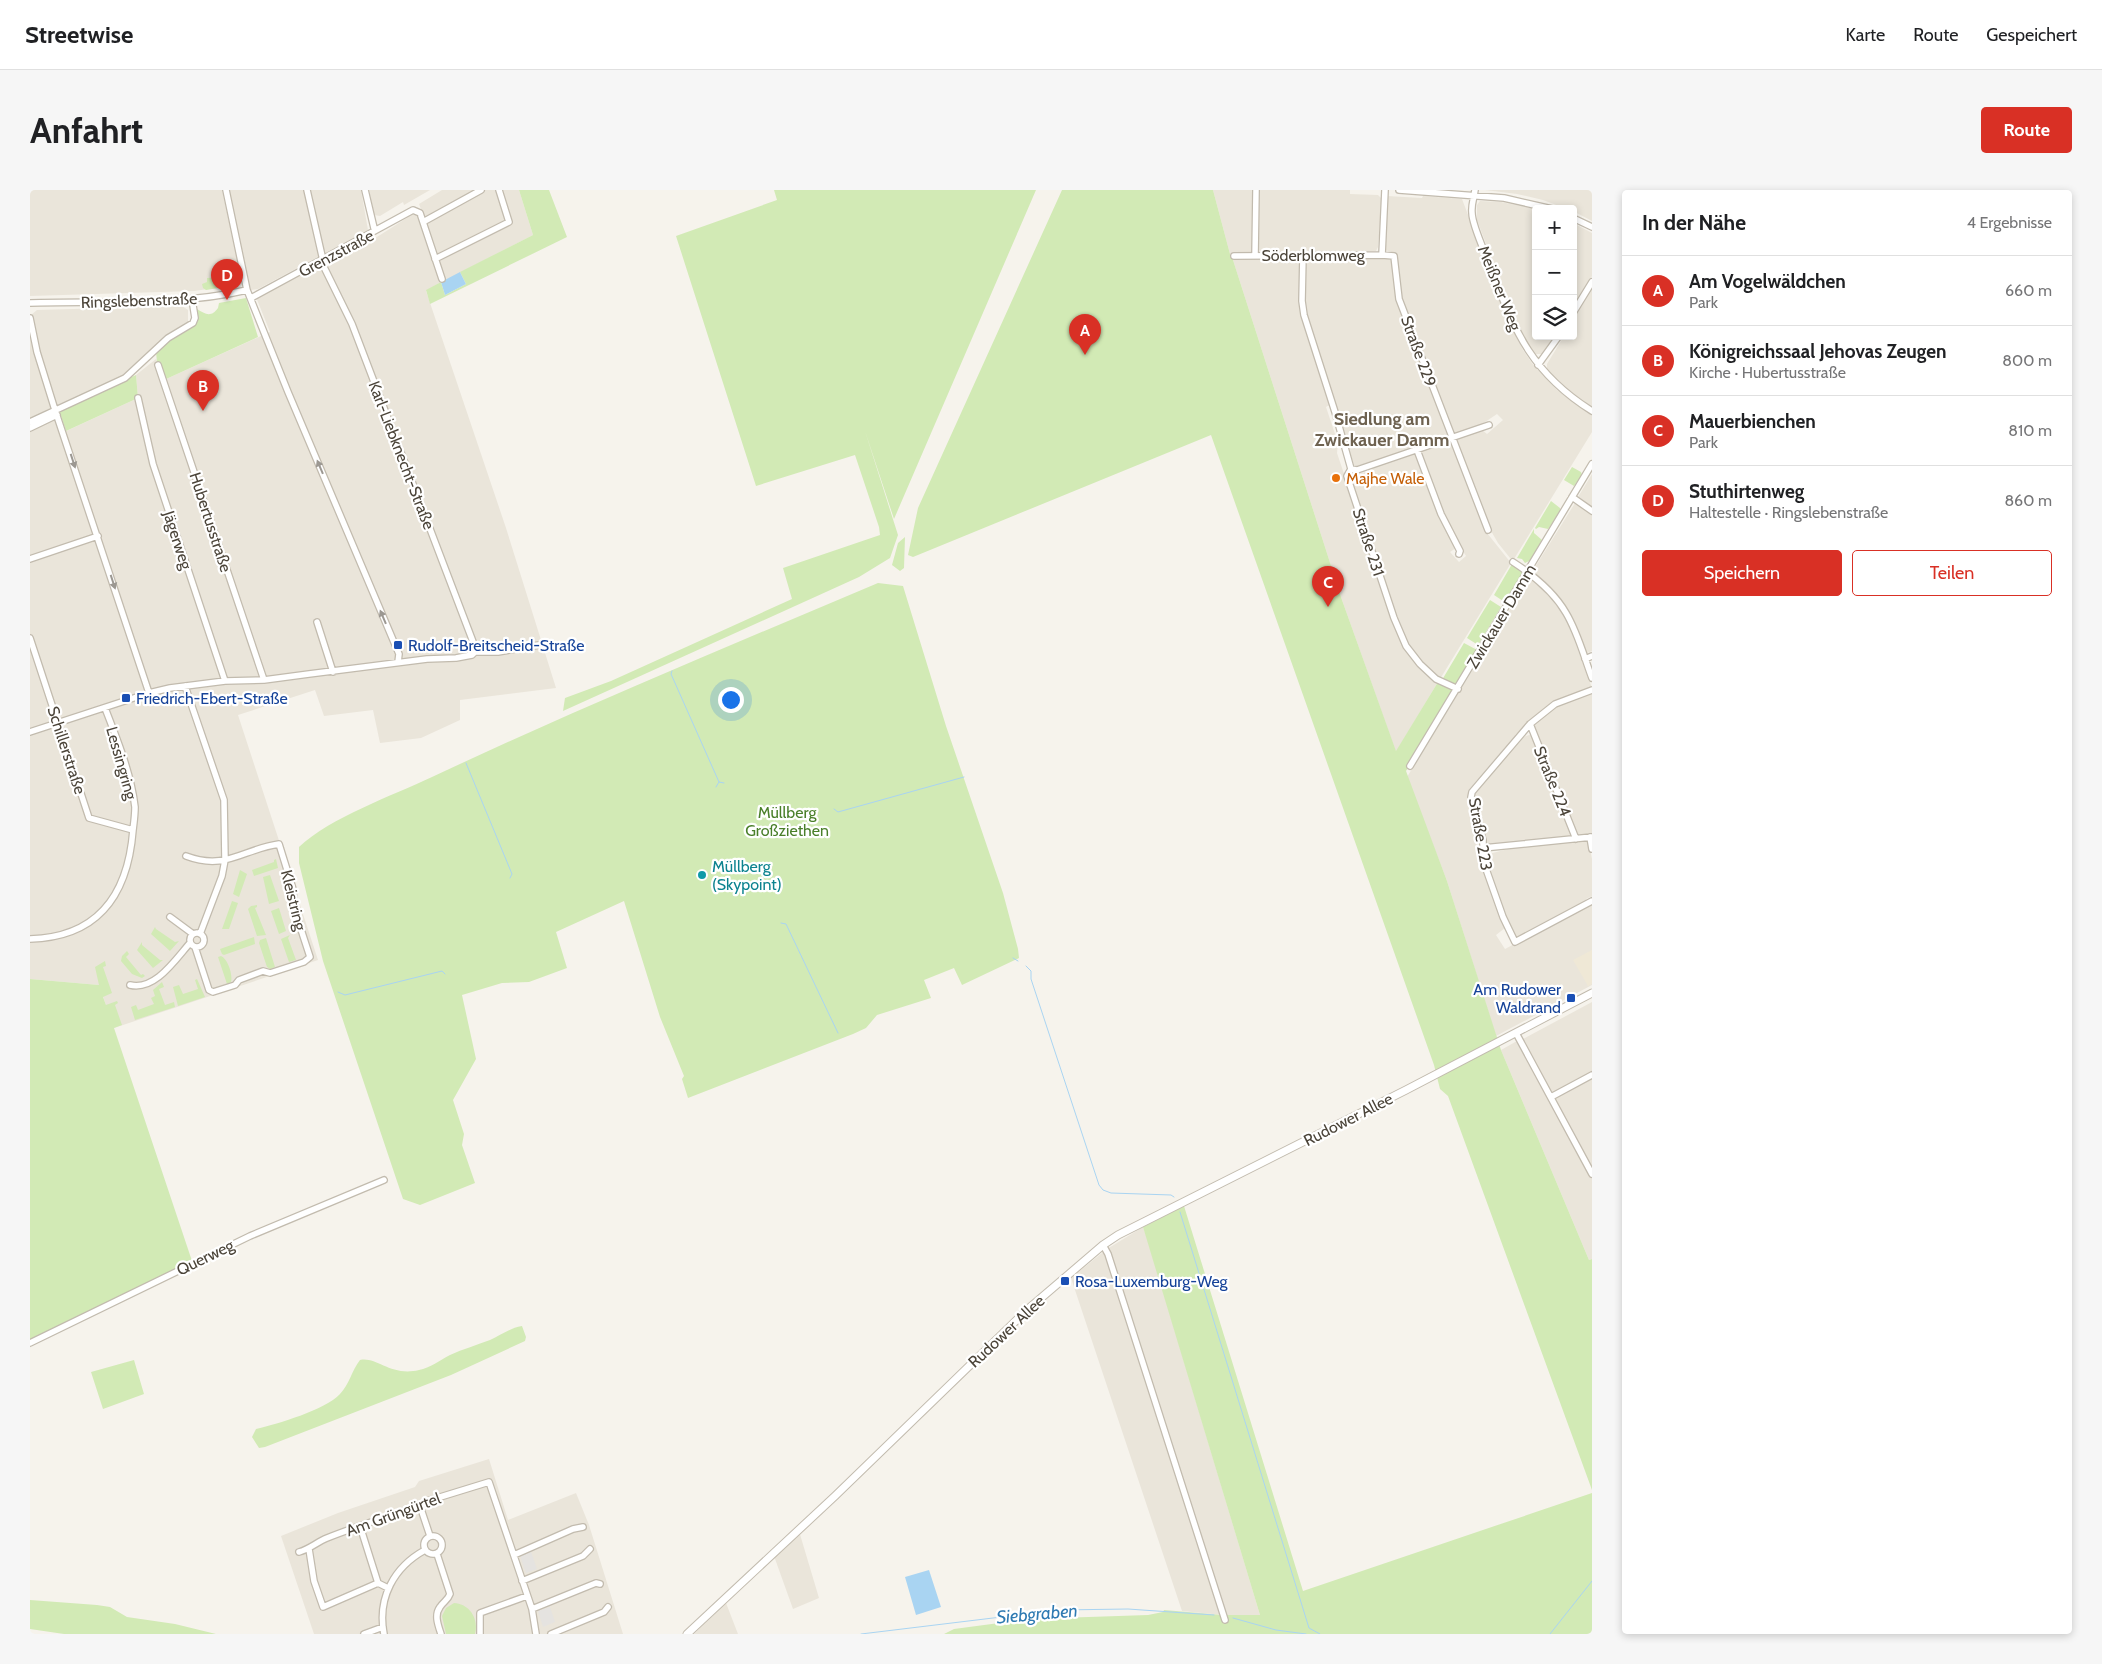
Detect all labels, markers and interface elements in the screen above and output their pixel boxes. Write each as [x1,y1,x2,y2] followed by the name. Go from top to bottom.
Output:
[25,20,133,49] text: Streetwise
[1846,24,1885,46] text: Karte
[1913,24,1958,46] text: Route
[1986,24,2077,46] text: Gespeichert
[1981,107,2072,153] button: Route
[30,109,143,152] text: Anfahrt
[1532,205,1577,340] map controls
[1532,205,1577,250] button: +
[1642,210,1746,235] text: In der Nähe
[1967,213,2052,232] text: 4 Ergebnisse
[295,226,377,281] street label: Grenzstraße
[1474,243,1526,334] street label: Meißner Weg
[1261,246,1366,265] street label: Söderblomweg
[1532,250,1577,295] button: −
[211,259,243,300] pin: D
[1689,270,1846,293] text: Am Vogelwäldchen
[1653,281,1663,300] text: A
[2005,281,2052,300] text: 660 m
[81,289,197,312] street label: Ringslebenstraße
[1689,293,1718,312] text: Park
[1532,295,1577,340] button: layers
[1397,313,1440,389] street label: Straße 229
[1069,314,1101,355] pin: A
[1689,340,1947,363] text: Königreichssaal Jehovas Zeugen
[1653,351,1663,370] text: B
[2002,351,2052,370] text: 800 m
[1689,363,1846,382] text: Kirche · Hubertusstraße
[187,370,219,411] pin: B
[364,378,439,532] street label: Karl-Liebknecht-Straße
[1315,408,1449,451] district label: Siedlung am Zwickauer Damm
[1689,410,1816,433] text: Mauerbienchen
[1653,421,1663,440] text: C
[2008,421,2052,440] text: 810 m
[1689,433,1718,452] text: Park
[70,454,78,469] one-way arrow
[315,460,323,474] one-way arrow
[1346,469,1425,488] place label: Majhe Wale
[185,470,236,575] street label: Hubertusstraße
[1330,472,1342,484] marker: Majhe Wale
[1689,480,1804,503] text: Stuthirtenweg
[1652,491,1664,510] text: D
[2004,491,2052,510] text: 860 m
[1689,503,1888,522] text: Haltestelle · Ringslebenstraße
[1349,506,1388,579] street label: Straße 231
[159,507,196,573] street label: Jägerweg
[1642,550,1842,596] button: Speichern
[1852,550,2052,596] button: Teilen
[1463,561,1540,672] street label: Zwickauer Damm
[1312,566,1344,607] pin: C
[109,575,117,590] one-way arrow
[378,610,386,624] one-way arrow
[408,636,584,655] place label: Rudolf-Breitscheid-Straße
[392,639,404,651] marker: Rudolf-Breitscheid-Straße
[718,687,744,713] your location
[136,689,288,708] place label: Friedrich-Ebert-Straße
[120,692,132,704] marker: Friedrich-Ebert-Straße
[43,704,90,797] street label: Schillerstraße
[102,724,141,803] street label: Lessingring
[1530,743,1575,819] street label: Straße 224
[1465,796,1496,872] street label: Straße 223
[745,803,829,840] park label: Müllberg Großziethen
[712,857,782,894] place label: Müllberg (Skypoint)
[277,868,310,933] street label: Kleistring
[696,869,708,881] marker: Müllberg (Skypoint)
[1473,980,1562,1017] place label: Am Rudower Waldrand
[1565,992,1577,1004] marker: Am Rudower Waldrand
[1301,1089,1396,1150] street label: Rudower Allee
[173,1235,238,1279] street label: Querweg
[1075,1272,1229,1291] place label: Rosa-Luxemburg-Weg
[1059,1275,1071,1287] marker: Rosa-Luxemburg-Weg
[964,1291,1048,1372] street label: Rudower Allee
[343,1488,443,1540] street label: Am Grüngürtel
[995,1599,1079,1629] water label: Siebgraben

